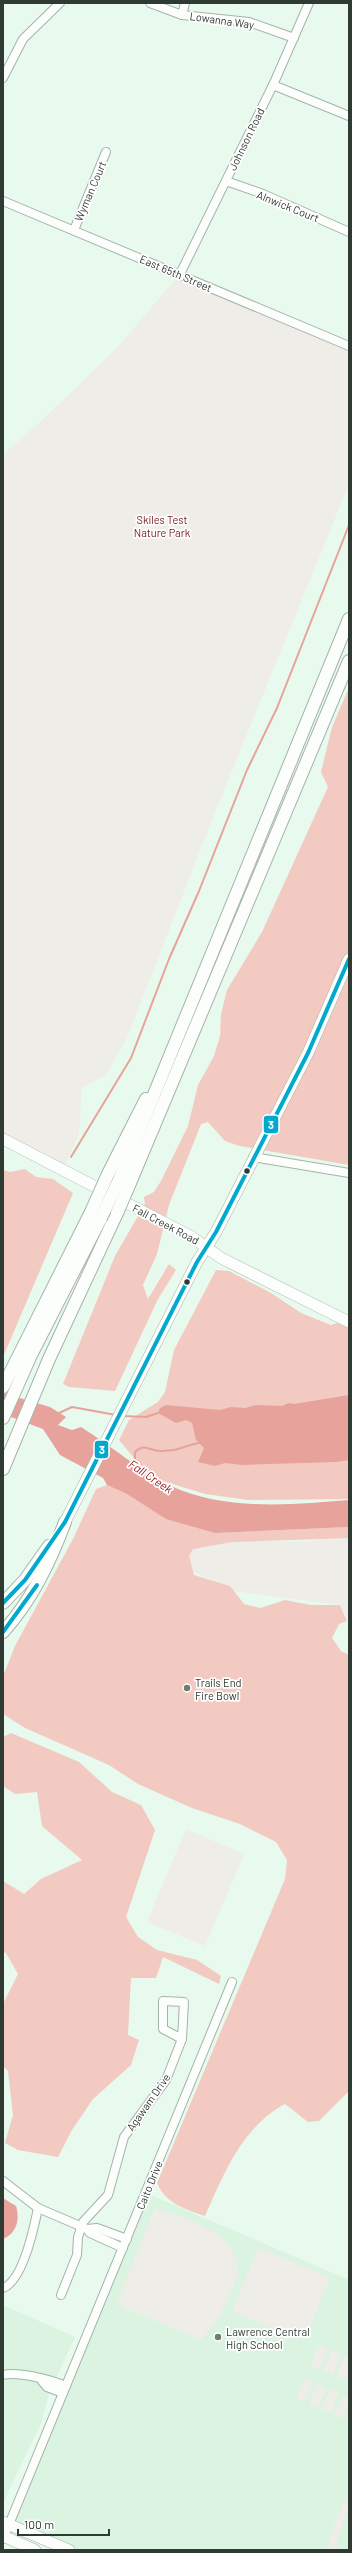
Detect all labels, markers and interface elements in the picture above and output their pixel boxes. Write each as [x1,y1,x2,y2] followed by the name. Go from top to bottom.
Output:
[189,9,255,31] street label: Lowanna Way
[225,106,267,172] street label: Johnson Road
[71,159,109,223] street label: Wyman Court
[255,188,321,224] street label: Alnwick Court
[138,252,214,294] street label: East 65th Street
[134,513,191,539] park label: Skiles Test Nature Park
[263,1115,279,1134] line badge: 3
[268,1118,274,1131] text: 3
[242,1166,252,1176] unlabelled marker
[131,1201,201,1247] street label: Fall Creek Road
[182,1277,192,1287] unlabelled marker
[94,1440,109,1459] line badge: 3
[99,1443,105,1456] text: 3
[126,1456,176,1496] water label: Fall Creek
[195,1676,242,1702] place label: Trails End Fire Bowl
[182,1683,192,1693] marker: Trails End Fire Bowl
[123,2071,173,2133] street label: Agawam Drive
[133,2159,165,2211] street label: Caito Drive
[226,2325,310,2351] place label: Lawrence Central High School
[213,2332,223,2342] marker: Lawrence Central High School
[18,2511,109,2537] scale bar
[24,2517,54,2531] text: 100 m

